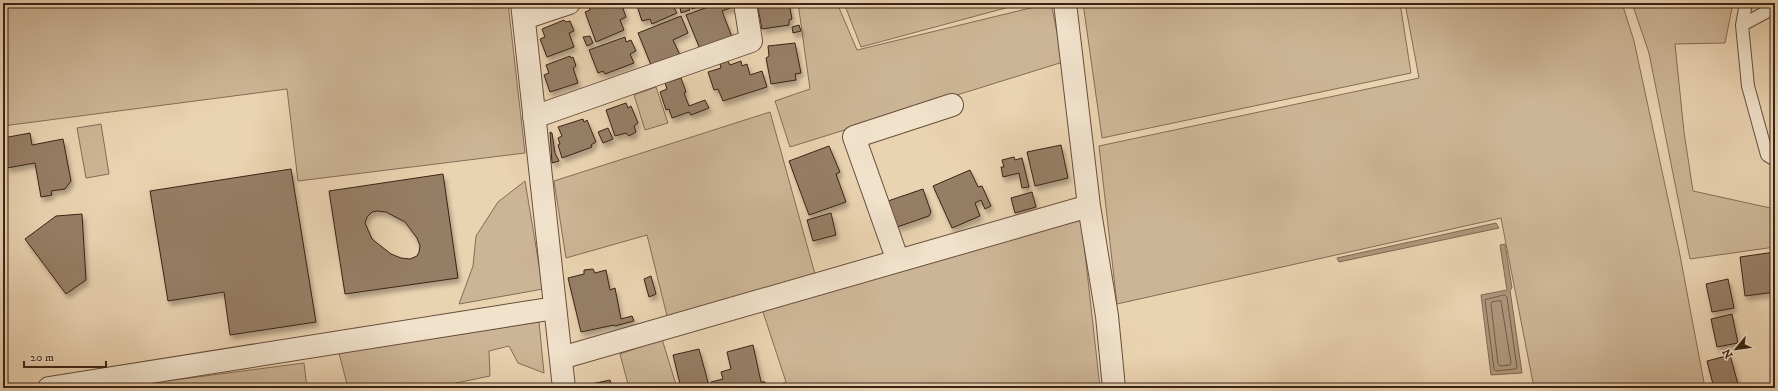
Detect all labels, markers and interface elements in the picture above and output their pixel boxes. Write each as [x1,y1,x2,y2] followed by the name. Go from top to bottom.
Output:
[1716,329,1756,369] north arrow
[24,343,106,369] scale bar
[1720,346,1736,361] text: N
[30,350,54,365] text: 20 m

